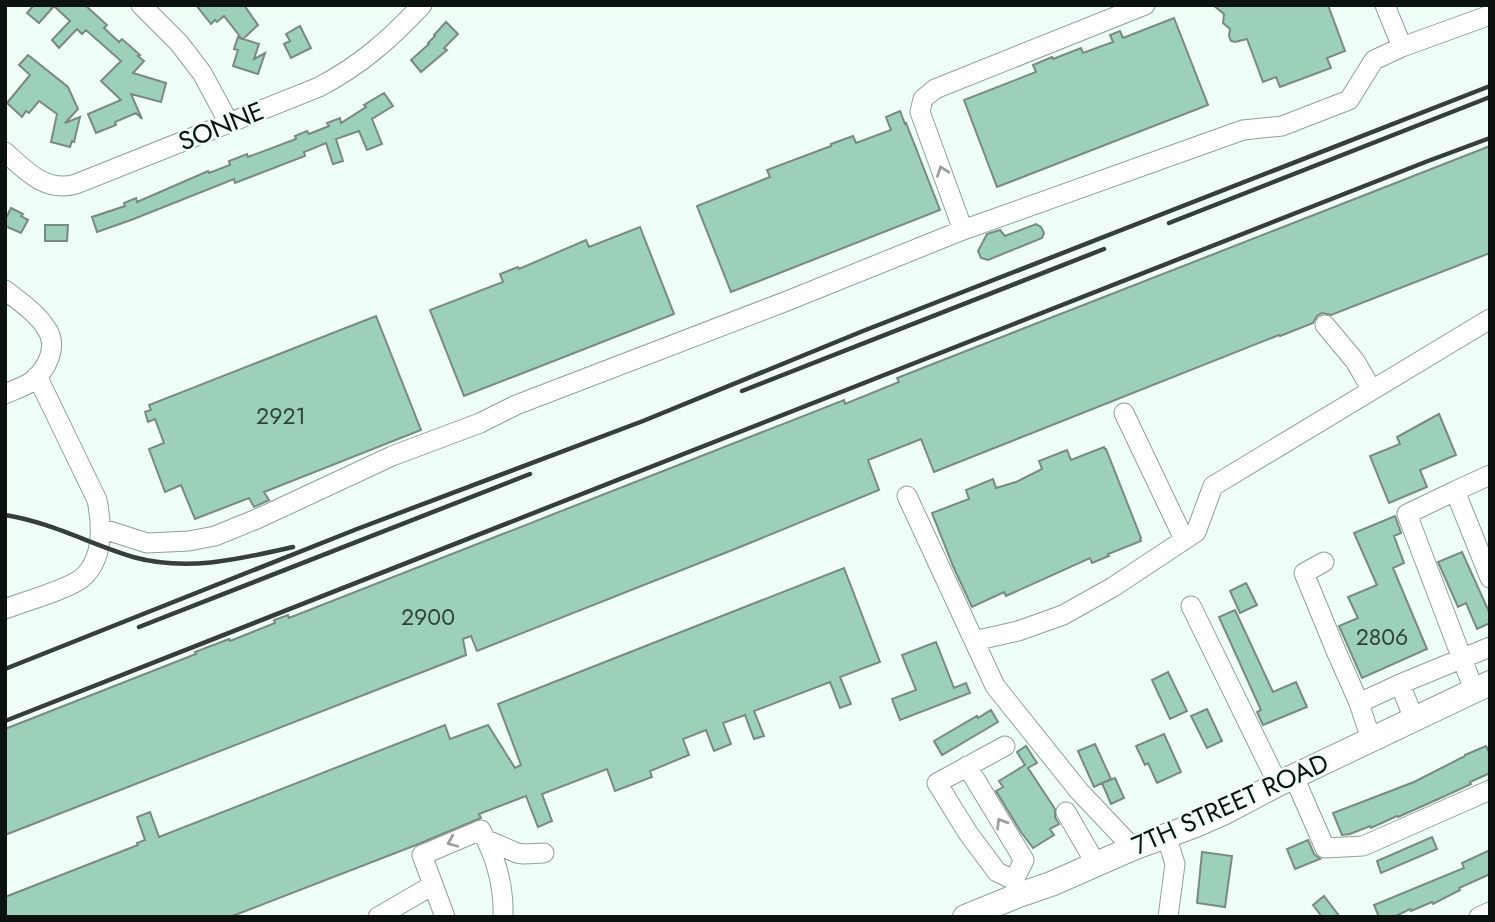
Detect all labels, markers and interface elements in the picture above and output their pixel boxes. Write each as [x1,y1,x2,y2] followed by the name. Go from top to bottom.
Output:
[172,92,270,160] street label: SONNE
[936,166,950,178] one-way arrow
[256,399,306,433] house number: 2921
[401,600,455,634] house number: 2900
[1356,620,1408,654] house number: 2806
[1126,744,1334,864] street label: 7TH STREET ROAD
[997,817,1010,830] one-way arrow
[447,834,459,848] one-way arrow

